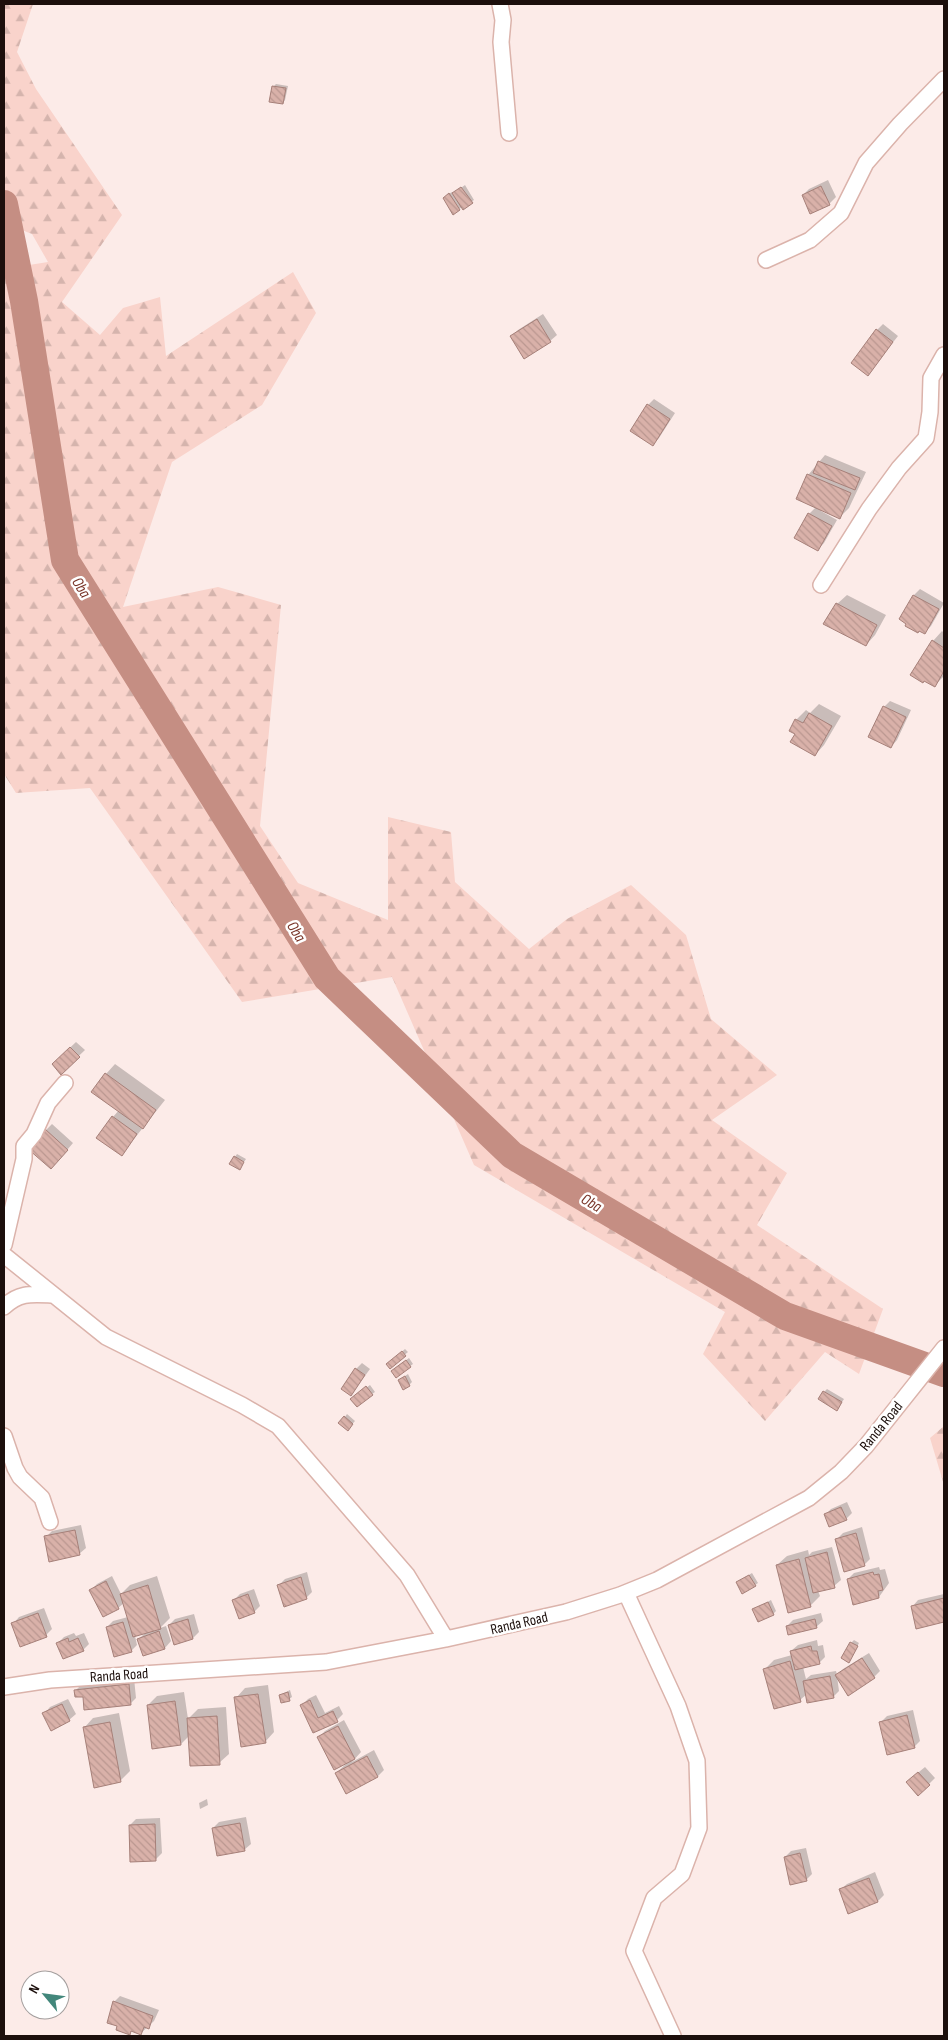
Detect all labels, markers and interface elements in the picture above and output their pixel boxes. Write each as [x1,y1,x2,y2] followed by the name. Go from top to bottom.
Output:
[67,574,95,602] water label: Oba
[282,918,310,946] water label: Oba
[578,1190,605,1217] water label: Oba
[856,1398,907,1455] street label: Randa Road
[489,1608,550,1639] street label: Randa Road
[89,1664,149,1687] street label: Randa Road
[20,1970,70,2020] north arrow
[25,1982,43,1996] text: N

